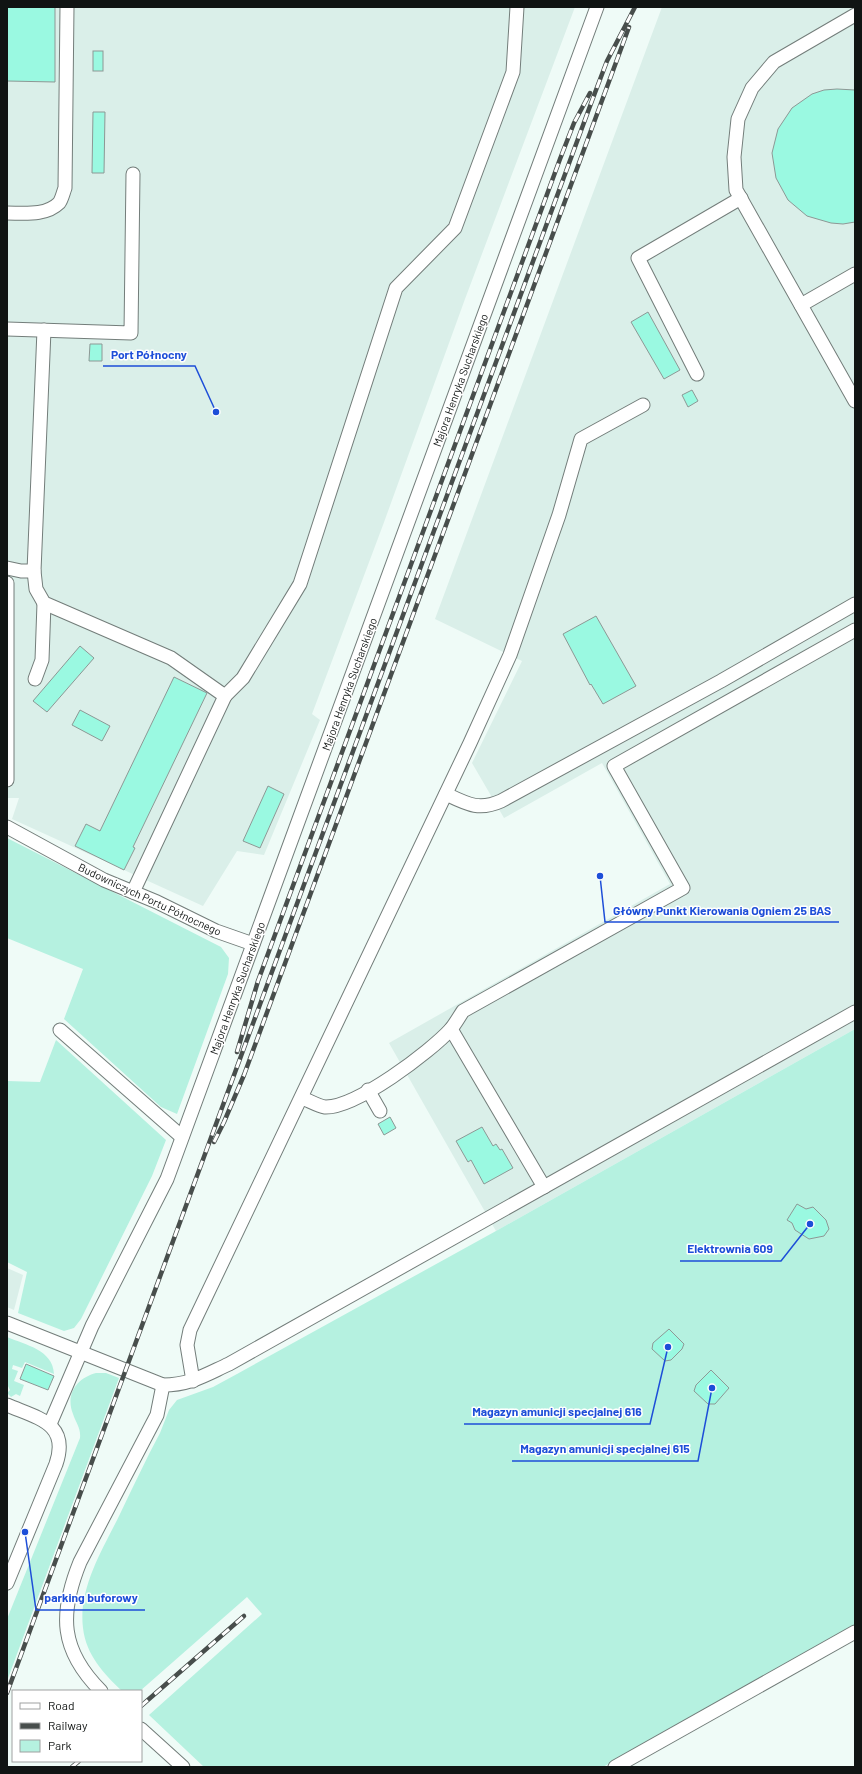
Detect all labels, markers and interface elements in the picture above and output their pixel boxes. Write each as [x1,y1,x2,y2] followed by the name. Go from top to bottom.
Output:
[430,312,490,448] street label: Majora Henryka Sucharskiego
[103,342,195,366] callout: Port Północny
[111,347,187,361] text: Port Północny
[319,616,379,752] street label: Majora Henryka Sucharskiego
[76,860,224,938] street label: Budowniczych Portu Północnego
[605,898,839,922] callout: Główny Punkt Kierowania Ogniem 25 BAS
[613,903,831,917] text: Główny Punkt Kierowania Ogniem 25 BAS
[207,920,267,1056] street label: Majora Henryka Sucharskiego
[680,1237,781,1261] callout: Elektrownia 609
[687,1241,773,1255] text: Elektrownia 609
[464,1400,650,1424] callout: Magazyn amunicji specjalnej 616
[472,1404,642,1418] text: Magazyn amunicji specjalnej 616
[512,1437,698,1461] callout: Magazyn amunicji specjalnej 615
[520,1441,690,1455] text: Magazyn amunicji specjalnej 615
[36,1586,145,1610] callout: parking buforowy
[44,1590,138,1604] text: parking buforowy
[12,1690,142,1762] legend
[48,1698,75,1712] text: Road
[48,1718,88,1732] text: Railway
[48,1738,72,1752] text: Park

